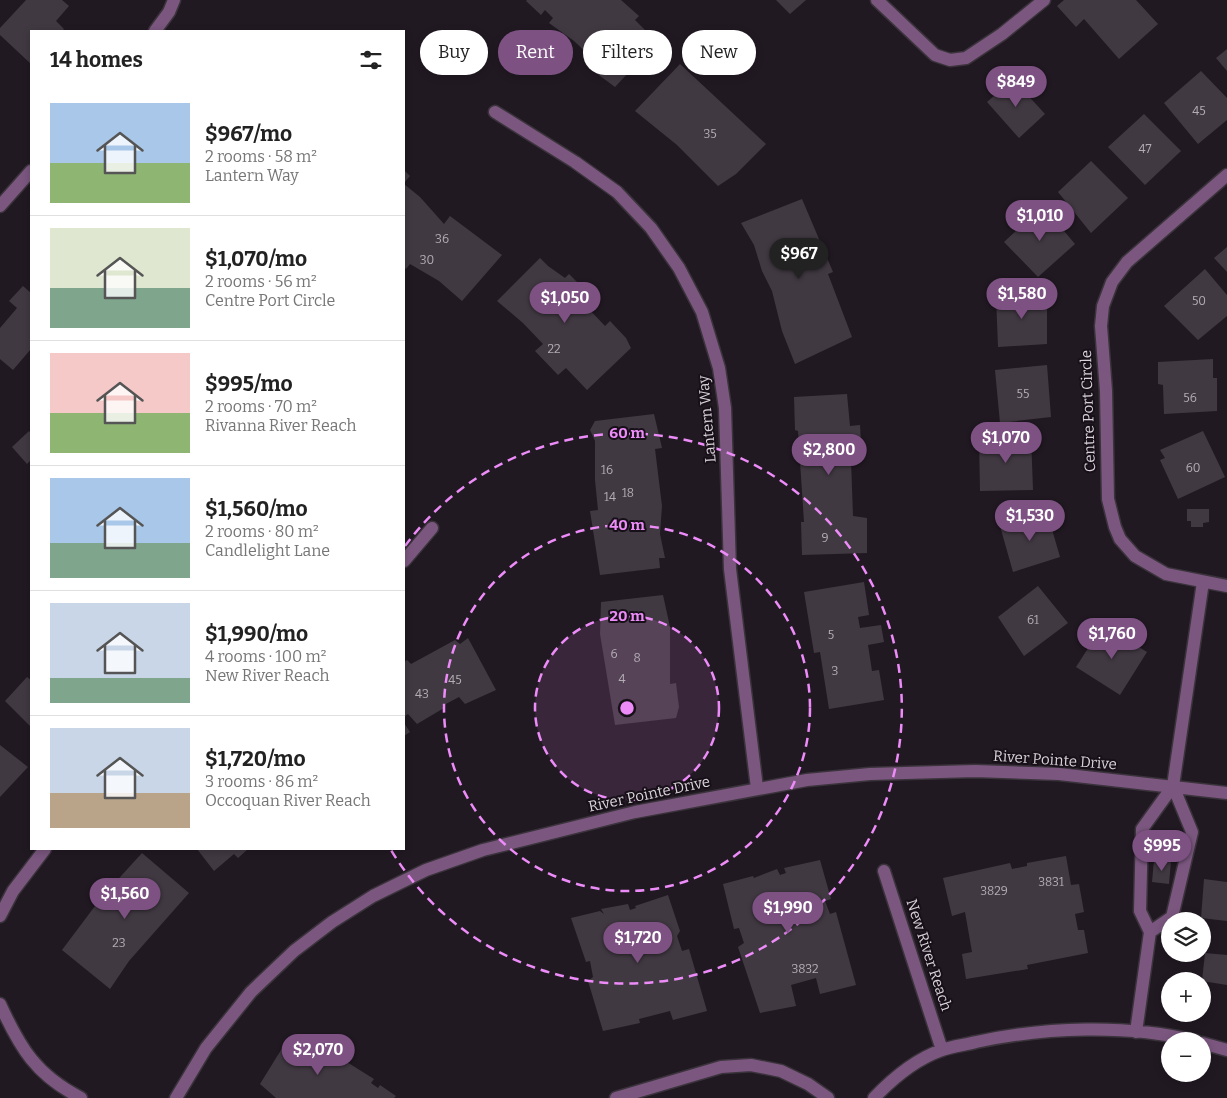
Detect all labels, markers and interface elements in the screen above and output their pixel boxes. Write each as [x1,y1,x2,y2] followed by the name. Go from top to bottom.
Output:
[420,30,488,75] chip: Buy
[498,30,573,75] chip: Rent
[583,30,672,75] chip: Filters
[682,30,756,75] chip: New
[357,46,385,74] icon: filters
[50,47,143,73] text: 14 homes
[986,66,1046,108] pin: $849
[997,72,1035,91] text: $849
[1192,104,1206,118] house number: 45
[205,121,292,147] text: $967/mo
[90,123,150,183] icon: home
[703,127,717,141] house number: 35
[1139,142,1151,156] house number: 47
[205,147,317,166] text: 2 rooms · 58 m²
[205,166,299,185] text: Lantern Way
[999,200,1081,242] pin: $1,010
[1017,206,1064,225] text: $1,010
[435,232,449,246] house number: 36
[769,238,829,280] pin: $967
[781,244,818,263] text: $967
[205,246,307,272] text: $1,070/mo
[90,248,150,308] icon: home
[420,253,434,267] house number: 30
[205,272,317,291] text: 2 rooms · 56 m²
[981,278,1063,320] pin: $1,580
[524,282,606,324] pin: $1,050
[997,284,1047,303] text: $1,580
[541,288,589,307] text: $1,050
[205,291,335,310] text: Centre Port Circle
[1192,294,1206,308] house number: 50
[547,342,561,356] house number: 22
[1077,350,1099,472] street label: Centre Port Circle
[205,371,293,397] text: $995/mo
[90,373,150,433] icon: home
[694,374,720,464] street label: Lantern Way
[1017,387,1029,401] house number: 55
[1183,391,1197,405] house number: 56
[205,397,317,416] text: 2 rooms · 70 m²
[205,416,356,435] text: Rivanna River Reach
[965,422,1047,464] pin: $1,070
[609,424,645,442] text: 60 m
[982,428,1030,447] text: $1,070
[788,434,870,476] pin: $2,800
[803,440,855,459] text: $2,800
[1186,461,1200,475] house number: 60
[601,463,613,477] house number: 16
[622,486,634,500] house number: 18
[604,490,616,504] house number: 14
[205,496,308,522] text: $1,560/mo
[90,498,150,558] icon: home
[989,500,1071,542] pin: $1,530
[1006,506,1054,525] text: $1,530
[609,516,646,534] text: 40 m
[205,522,319,541] text: 2 rooms · 80 m²
[821,531,829,545] house number: 9
[205,541,330,560] text: Candlelight Lane
[610,607,645,625] text: 20 m
[1027,613,1039,627] house number: 61
[1071,618,1153,660] pin: $1,760
[205,621,308,647] text: $1,990/mo
[90,623,150,683] icon: home
[1088,624,1136,643] text: $1,760
[828,628,834,642] house number: 5
[205,647,326,666] text: 4 rooms · 100 m²
[610,647,618,661] house number: 6
[633,651,641,665] house number: 8
[832,664,839,678] house number: 3
[205,666,329,685] text: New River Reach
[618,672,626,686] house number: 4
[448,673,462,687] house number: 45
[415,687,429,701] house number: 43
[618,699,636,717] centre of rings
[205,746,306,772] text: $1,720/mo
[993,747,1117,773] street label: River Pointe Drive
[90,748,150,808] icon: home
[205,772,318,791] text: 3 rooms · 86 m²
[586,772,712,816] street label: River Pointe Drive
[205,791,371,810] text: Occoquan River Reach
[1132,830,1192,872] pin: $995
[1143,836,1181,855] text: $995
[1038,875,1064,889] house number: 3831
[84,878,166,920] pin: $1,560
[101,884,149,903] text: $1,560
[980,884,1008,898] house number: 3829
[747,892,829,934] pin: $1,990
[902,897,956,1014] street label: New River Reach
[763,898,813,917] text: $1,990
[1161,912,1211,1082] map controls
[1161,912,1211,962] button: layers
[597,922,679,964] pin: $1,720
[614,928,662,947] text: $1,720
[112,936,126,950] house number: 23
[791,962,819,976] house number: 3832
[1161,972,1211,1022] button: +
[1161,1032,1211,1082] button: −
[277,1034,359,1076] pin: $2,070
[293,1040,343,1059] text: $2,070

